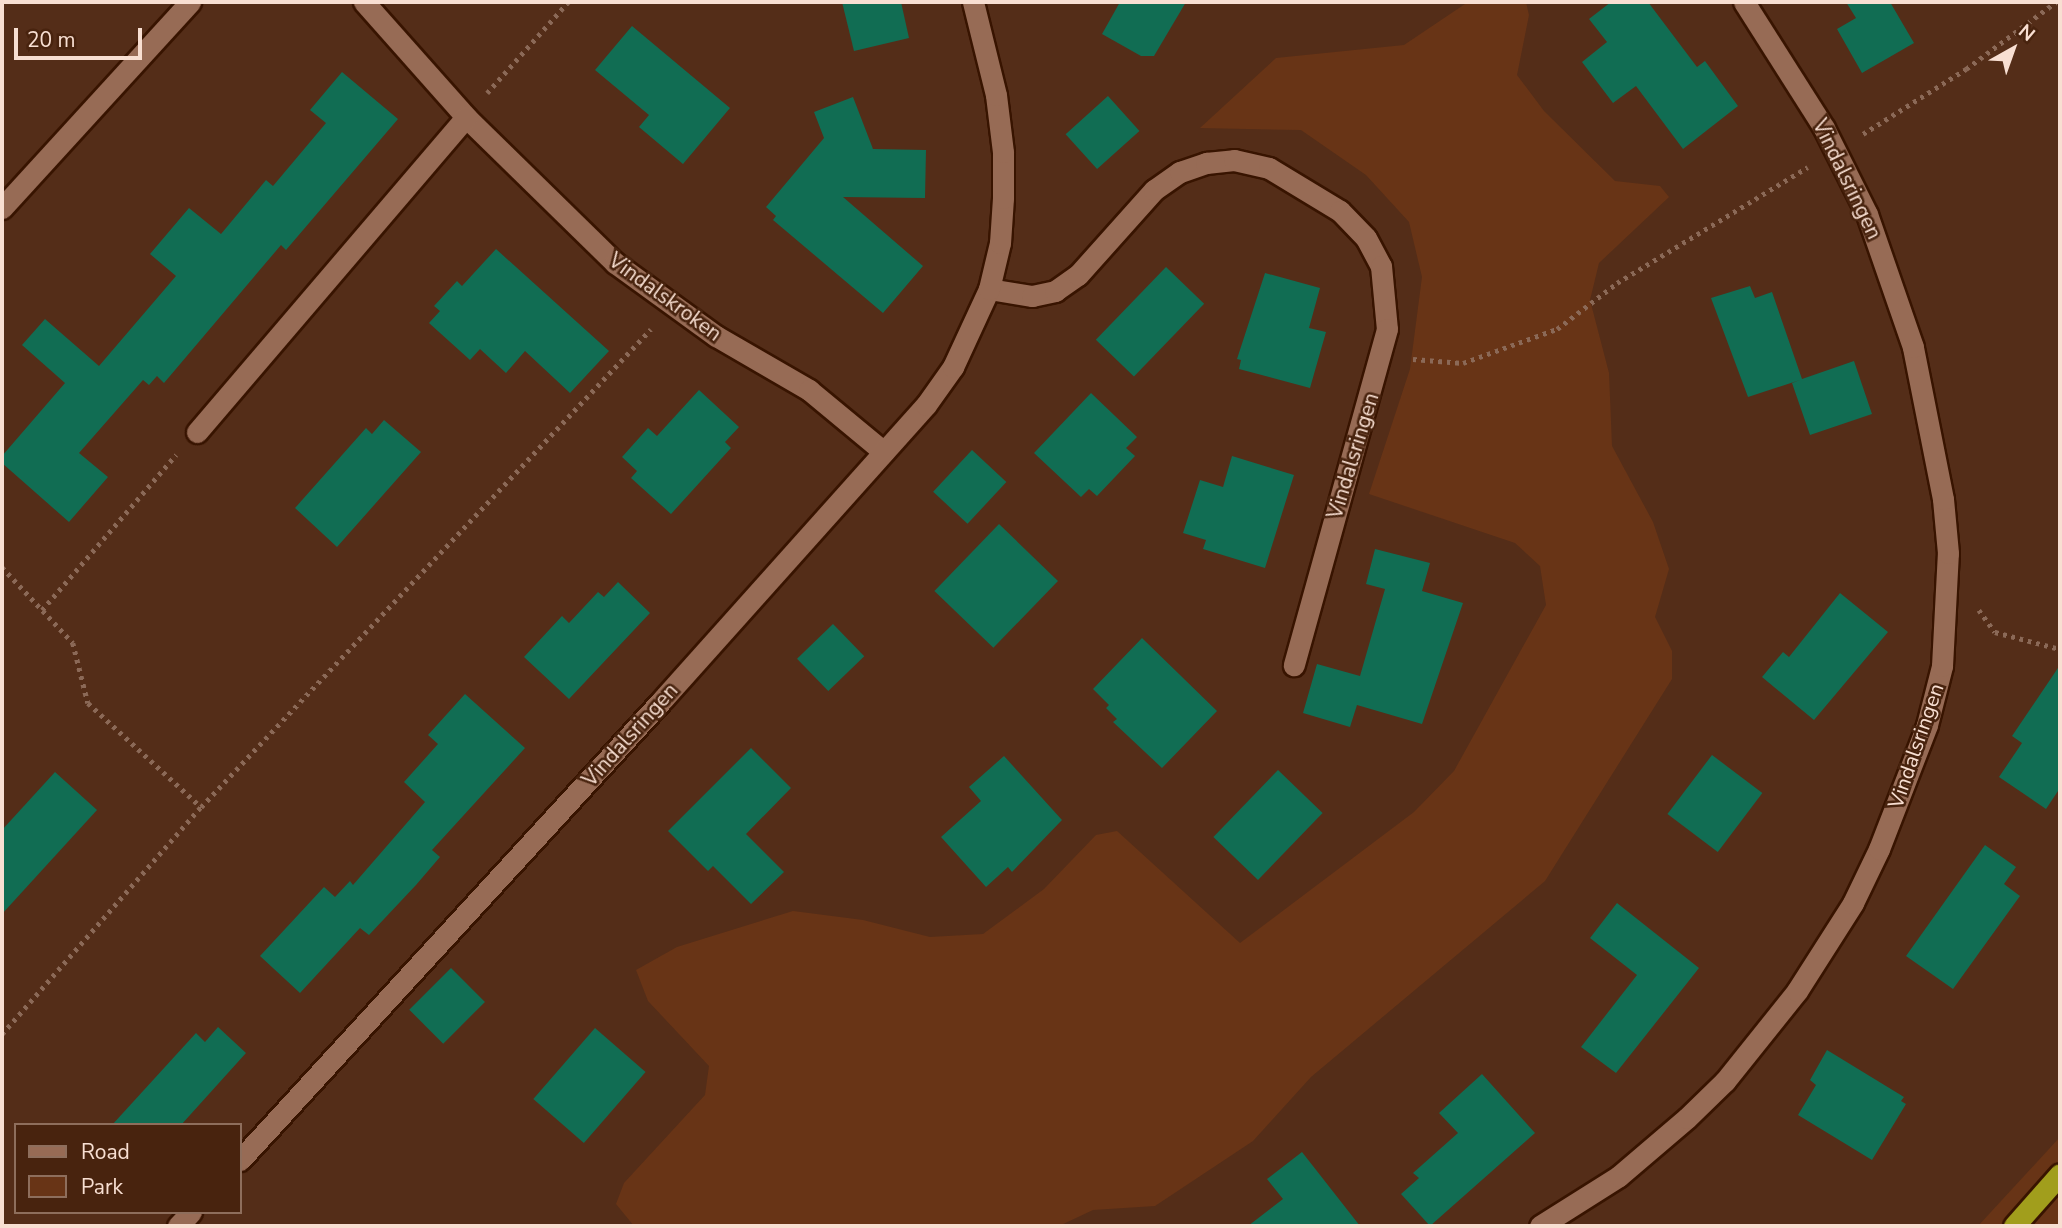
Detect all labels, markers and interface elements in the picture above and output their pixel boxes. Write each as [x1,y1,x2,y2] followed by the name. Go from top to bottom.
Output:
[18,14,145,58] scale bar
[1978,14,2048,84] north arrow
[2013,18,2040,47] text: N
[27,26,76,54] text: 20 m
[1807,115,1887,243] street label: Vindalsringen
[603,247,727,347] street label: Vindalskroken
[1322,390,1384,522] street label: Vindalsringen
[577,678,683,792] street label: Vindalsringen
[1883,680,1949,812] street label: Vindalsringen
[14,1123,242,1214] legend
[81,1138,130,1166] text: Road
[81,1173,123,1201] text: Park

